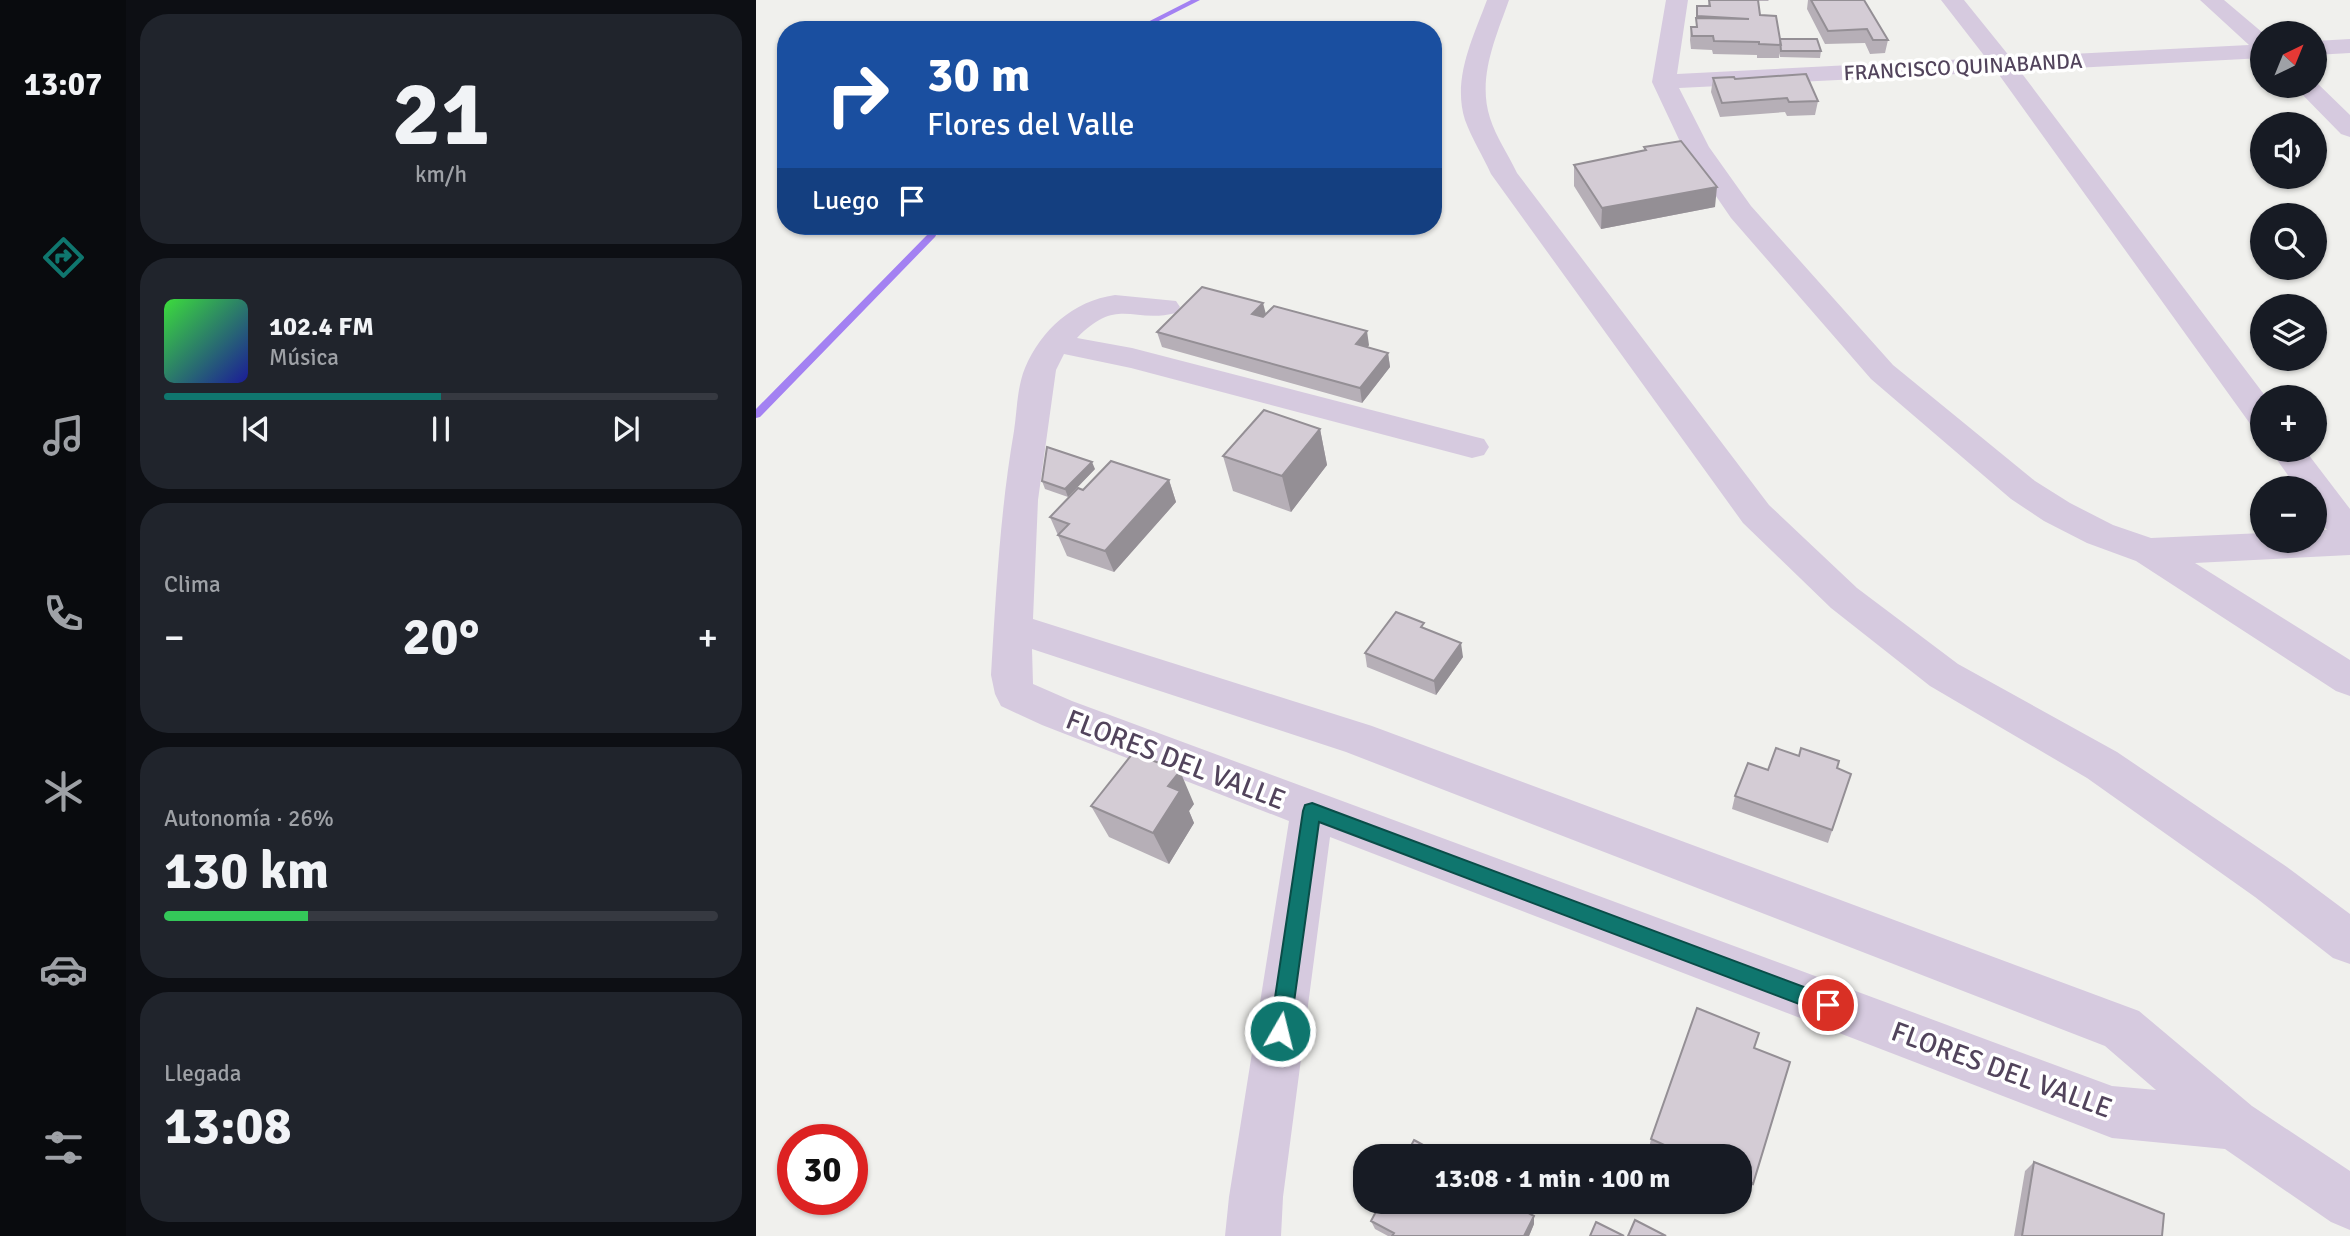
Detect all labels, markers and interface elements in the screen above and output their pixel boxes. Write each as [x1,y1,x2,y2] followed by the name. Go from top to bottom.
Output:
[2250,21,2328,98] north arrow
[2250,21,2327,553] map controls
[927,45,1030,105] text: 30 m
[1843,48,2083,86] street label: FRANCISCO QUINABANDA
[812,49,903,140] icon: right
[392,58,490,171] text: 21
[24,65,102,104] text: 13:07
[927,105,1135,144] text: Flores del Valle
[2250,112,2327,189] button: sound
[415,160,467,189] text: km/h
[893,182,931,220] icon: arrive
[812,185,879,217] text: Luego
[2250,203,2327,280] button: search
[39,233,88,282] icon: directions
[2250,294,2327,371] button: layers
[269,311,374,343] text: 102.4 FM
[269,343,339,372] text: Música
[2250,385,2327,462] button: +
[237,410,275,448] icon: previous
[422,410,460,448] icon: pause
[607,410,645,448] icon: next
[39,411,88,460] icon: music
[2250,476,2327,553] button: −
[164,570,221,599] text: Clima
[39,589,88,638] icon: phone
[403,605,479,669] text: 20°
[164,614,185,661] text: −
[697,614,718,661] text: +
[1061,702,1290,817] street label: FLORES DEL VALLE
[39,767,88,816] icon: climate
[164,804,334,833] text: Autonomía · 26%
[164,839,329,903] text: 130 km
[39,945,88,994] icon: car
[1798,975,1858,1035] pin
[1809,986,1847,1024] icon: arrive
[1243,994,1317,1068] position arrow
[1887,1014,2117,1126] street label: FLORES DEL VALLE
[164,1059,241,1088] text: Llegada
[164,1094,292,1158] text: 13:08
[39,1123,88,1172] icon: filters
[777,1124,868,1215] speed limit sign: 30
[1435,1163,1670,1195] text: 13:08 · 1 min · 100 m

